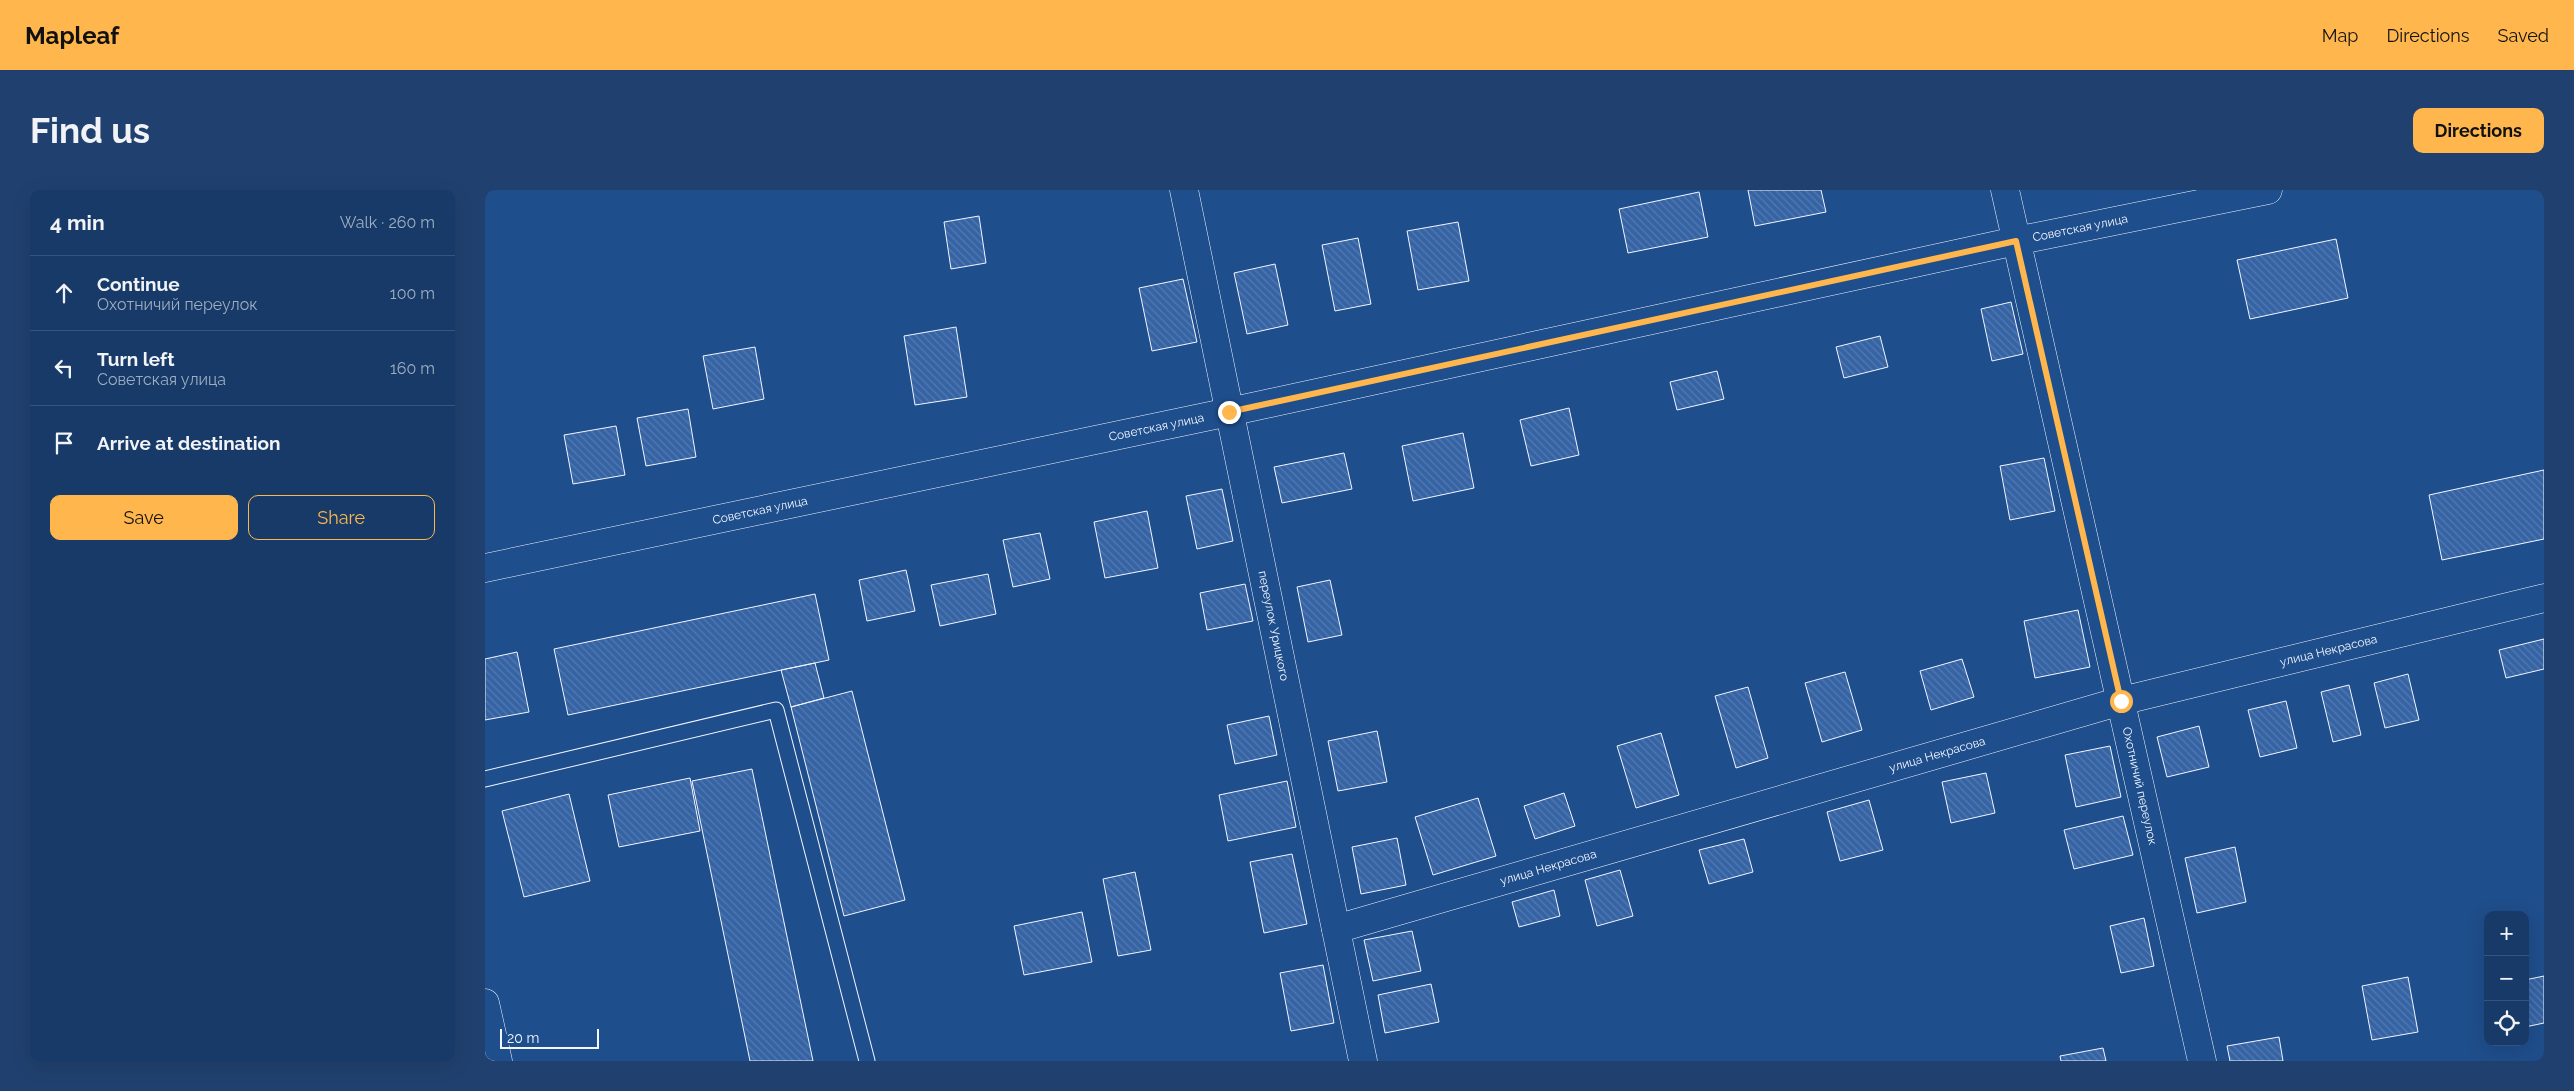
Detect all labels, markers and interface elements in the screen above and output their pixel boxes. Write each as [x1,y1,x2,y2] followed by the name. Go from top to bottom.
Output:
[25,21,119,50] text: Mapleaf
[2322,25,2358,46] text: Map
[2386,25,2470,46] text: Directions
[2498,25,2549,46] text: Saved
[2413,108,2544,153] button: Directions
[30,110,150,151] text: Find us
[50,210,105,235] text: 4 min
[2031,212,2129,244] street label: Советская улица
[340,213,435,232] text: Walk · 260 m
[97,273,180,295] text: Continue
[50,279,78,307] icon: ahead
[390,284,435,303] text: 100 m
[97,295,258,314] text: Охотничий переулок
[97,348,174,370] text: Turn left
[50,354,78,382] icon: left
[390,359,435,378] text: 160 m
[97,370,226,389] text: Советская улица
[1218,401,1241,424] route end
[1108,410,1205,444] street label: Советская улица
[50,429,78,457] icon: arrive
[97,432,281,454] text: Arrive at destination
[711,494,809,527] street label: Советская улица
[50,495,238,540] button: Save
[248,495,435,540] button: Share
[1255,570,1292,682] street label: переулок Урицкого
[2278,632,2379,669] street label: улица Некрасова
[2110,690,2133,713] route start
[2120,726,2160,846] street label: Охотничий переулок
[1887,734,1987,775] street label: улица Некрасова
[1498,847,1598,888] street label: улица Некрасова
[2484,911,2529,1046] map controls
[2484,911,2529,956] button: +
[2484,956,2529,1001] button: −
[2484,1001,2529,1046] button: locate
[500,1026,599,1049] scale bar
[507,1030,539,1046] text: 20 m

